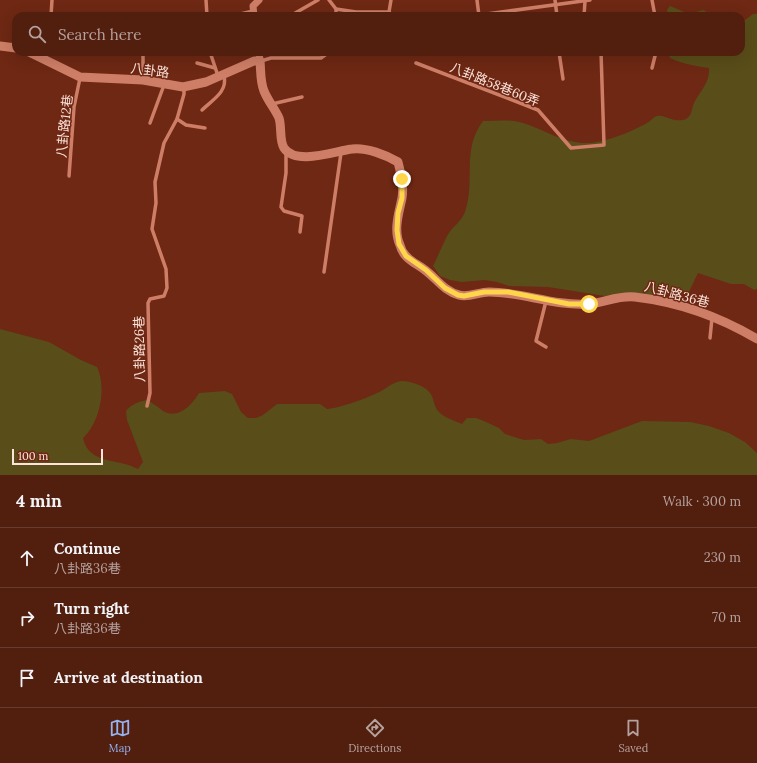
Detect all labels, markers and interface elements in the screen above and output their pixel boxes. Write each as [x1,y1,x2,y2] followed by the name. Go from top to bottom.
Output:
[12,12,745,56] search box
[26,23,48,45] icon: search
[58,25,141,44] text: Search here
[448,59,542,110] street label: 八卦路58巷60弄
[130,60,170,81] street label: 八卦路
[53,93,76,159] street label: 八卦路12巷
[393,170,411,188] route end
[642,278,711,311] street label: 八卦路36巷
[580,295,598,313] route start
[130,316,149,382] street label: 八卦路26巷
[12,447,103,466] scale bar
[18,449,48,463] text: 100 m
[16,490,62,512] text: 4 min
[663,493,741,510] text: Walk · 300 m
[54,539,120,558] text: Continue
[16,547,38,569] icon: ahead
[704,549,741,566] text: 230 m
[54,560,121,577] text: 八卦路36巷
[54,599,130,618] text: Turn right
[16,607,38,629] icon: right
[712,609,741,626] text: 70 m
[54,620,121,637] text: 八卦路36巷
[16,667,38,689] icon: arrive
[54,668,203,687] text: Arrive at destination
[109,717,131,755] tab: Map
[348,717,401,755] tab: Directions
[619,717,648,755] tab: Saved

